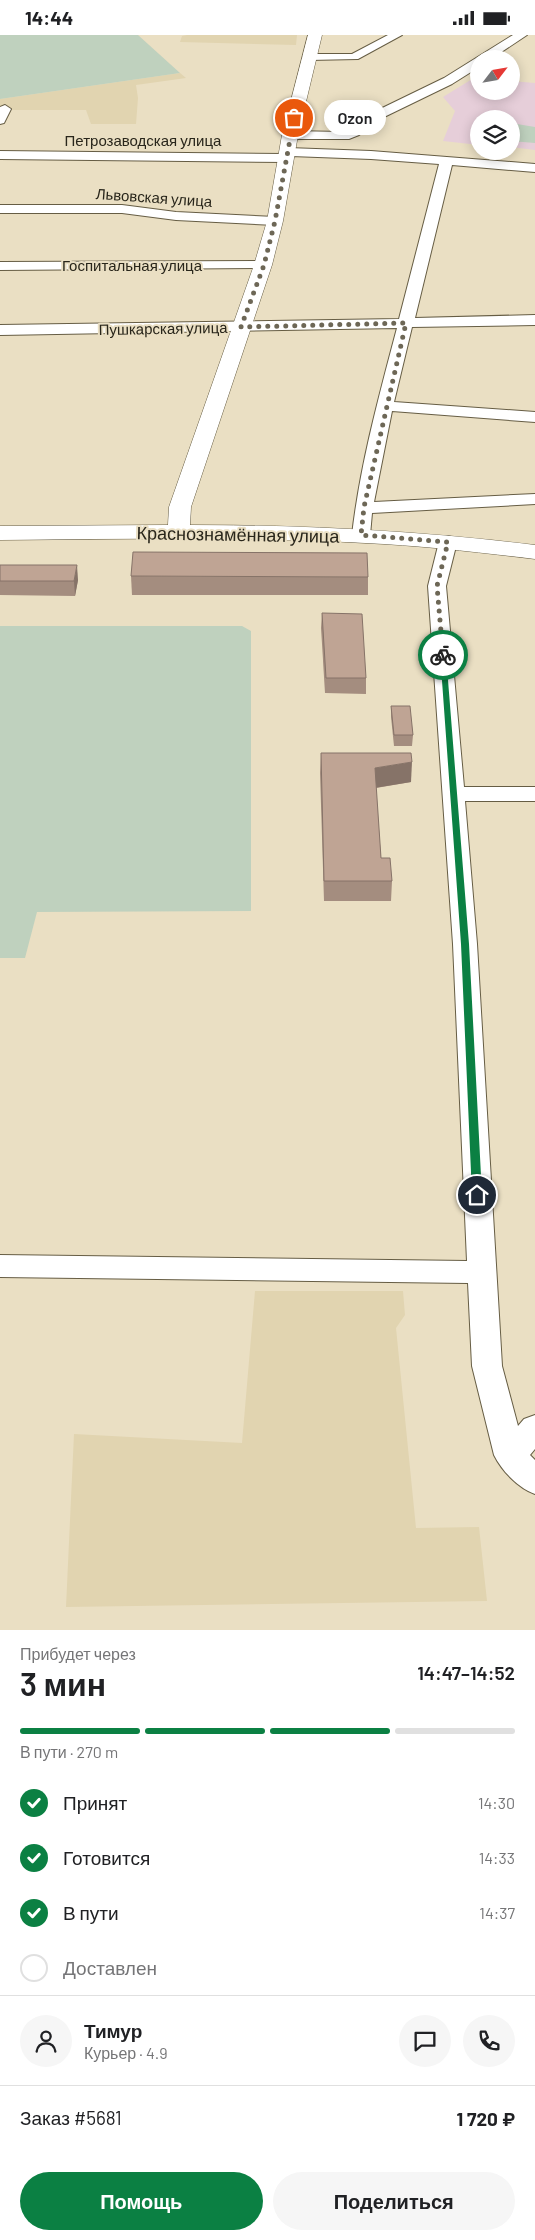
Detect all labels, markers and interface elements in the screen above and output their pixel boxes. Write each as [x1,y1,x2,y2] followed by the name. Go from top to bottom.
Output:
[25,6,73,29] text: 14:44
[470,50,520,100] north arrow
[470,50,520,160] map controls
[273,97,315,139] pin
[324,101,386,135] callout: Ozon
[280,104,308,132] icon: bag
[338,108,372,127] text: Ozon
[470,110,520,160] button: layers
[65,131,222,149] street label: Петрозаводская улица
[95,184,213,210] street label: Львовская улица
[62,256,203,274] street label: Госпитальная улица
[98,318,228,338] street label: Пушкарская улица
[137,521,340,547] street label: Краснознамённая улица
[418,630,468,680] courier
[429,641,457,669] icon: bike
[456,1174,498,1216] pin
[463,1181,491,1209] icon: home
[20,1644,136,1663] text: Прибудет через
[417,1661,515,1684] text: 14:47–14:52
[20,1664,106,1702] text: 3 мин
[20,1742,118,1761] text: В пути · 270 m
[20,1789,48,1817] icon: check
[63,1791,127,1814] text: Принят
[478,1793,515,1812] text: 14:30
[20,1844,48,1872] icon: check
[63,1846,150,1869] text: Готовится
[479,1848,515,1867] text: 14:33
[20,1899,48,1927] icon: check
[63,1901,119,1924] text: В пути
[479,1903,515,1922] text: 14:37
[63,1956,157,1979] text: Доставлен
[20,2015,72,2067] button: person
[399,2015,451,2067] button: chat
[463,2015,515,2067] button: phone
[84,2019,142,2042] text: Тимур
[84,2043,168,2062] text: Курьер · 4.9
[20,2106,122,2129] text: Заказ #5681
[456,2107,515,2130] text: 1 720 ₽
[20,2172,263,2230] button: Помощь
[273,2172,515,2230] button: Поделиться

